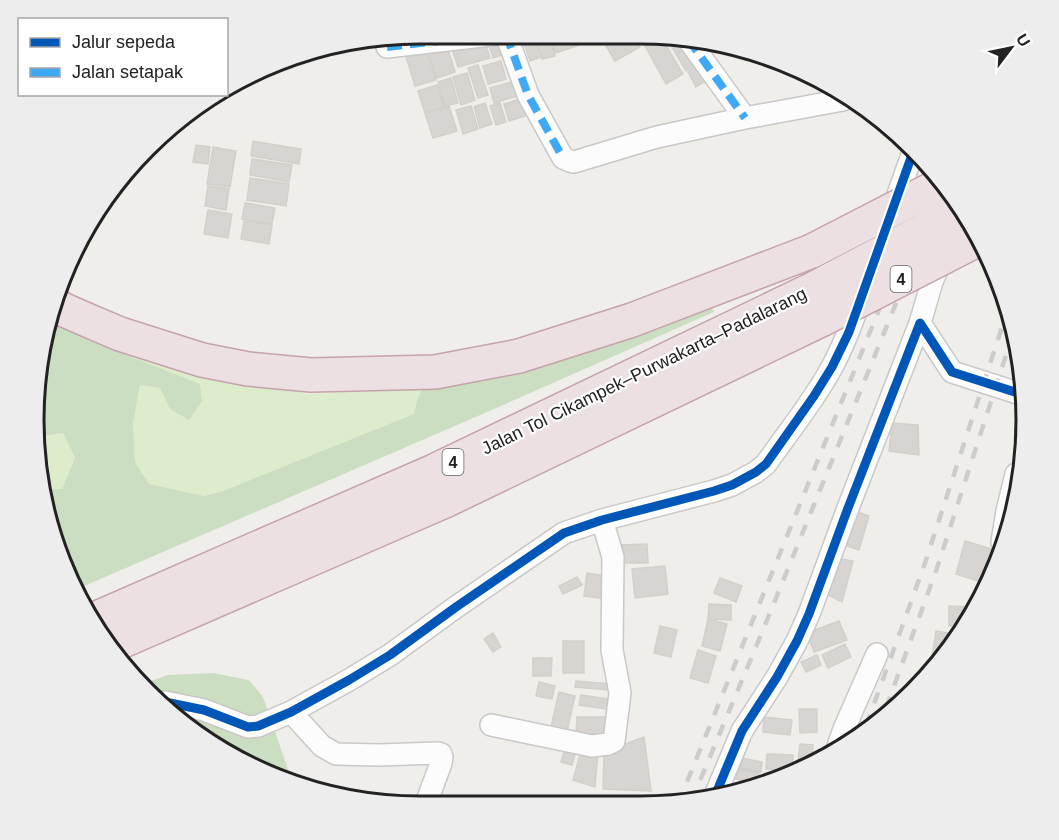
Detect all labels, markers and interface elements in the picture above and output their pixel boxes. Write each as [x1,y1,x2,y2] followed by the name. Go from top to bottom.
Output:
[18,18,228,96] legend
[981,18,1041,78] north arrow
[1013,31,1034,50] text: U
[72,32,176,52] text: Jalur sepeda
[72,62,184,82] text: Jalan setapak
[890,266,912,292] road number: 4
[478,283,810,459] street label: Jalan Tol Cikampek–Purwakarta–Padalarang
[442,449,464,475] road number: 4

